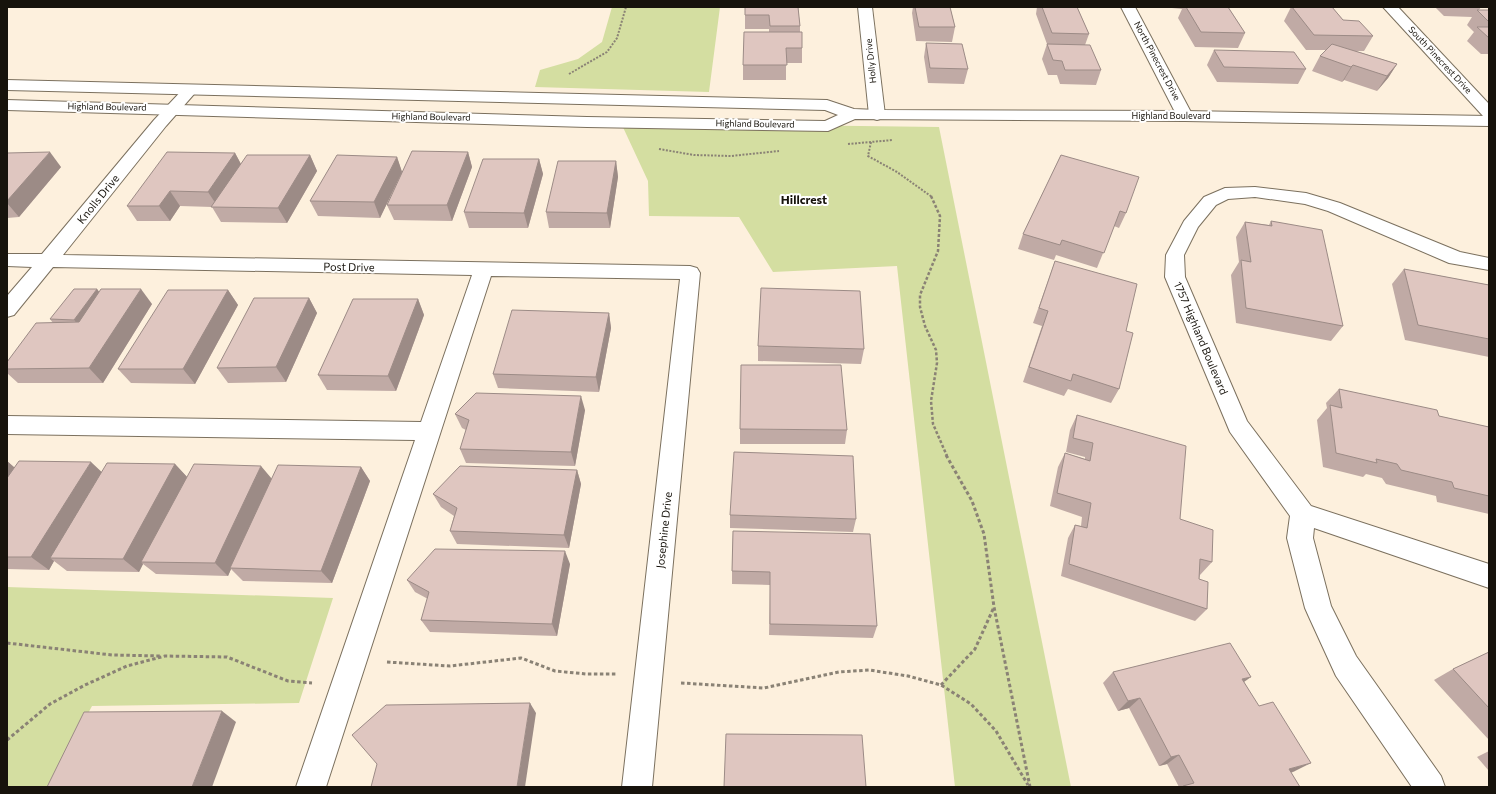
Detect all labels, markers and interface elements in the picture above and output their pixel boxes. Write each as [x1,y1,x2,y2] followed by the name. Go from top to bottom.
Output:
[1132,19,1183,102] street label: North Pinecrest Drive
[1406,24,1475,96] street label: South Pinecrest Drive
[863,38,878,84] street label: Holly Drive
[67,100,147,113] street label: Highland Boulevard
[391,110,471,123] street label: Highland Boulevard
[1131,110,1211,121] street label: Highland Boulevard
[715,117,795,130] street label: Highland Boulevard
[74,171,122,226] street label: Knolls Drive
[781,192,827,206] district label: Hillcrest
[323,260,375,273] street label: Post Drive
[1172,279,1231,396] street label: 1757 Highland Boulevard
[653,491,675,569] street label: Josephine Drive

